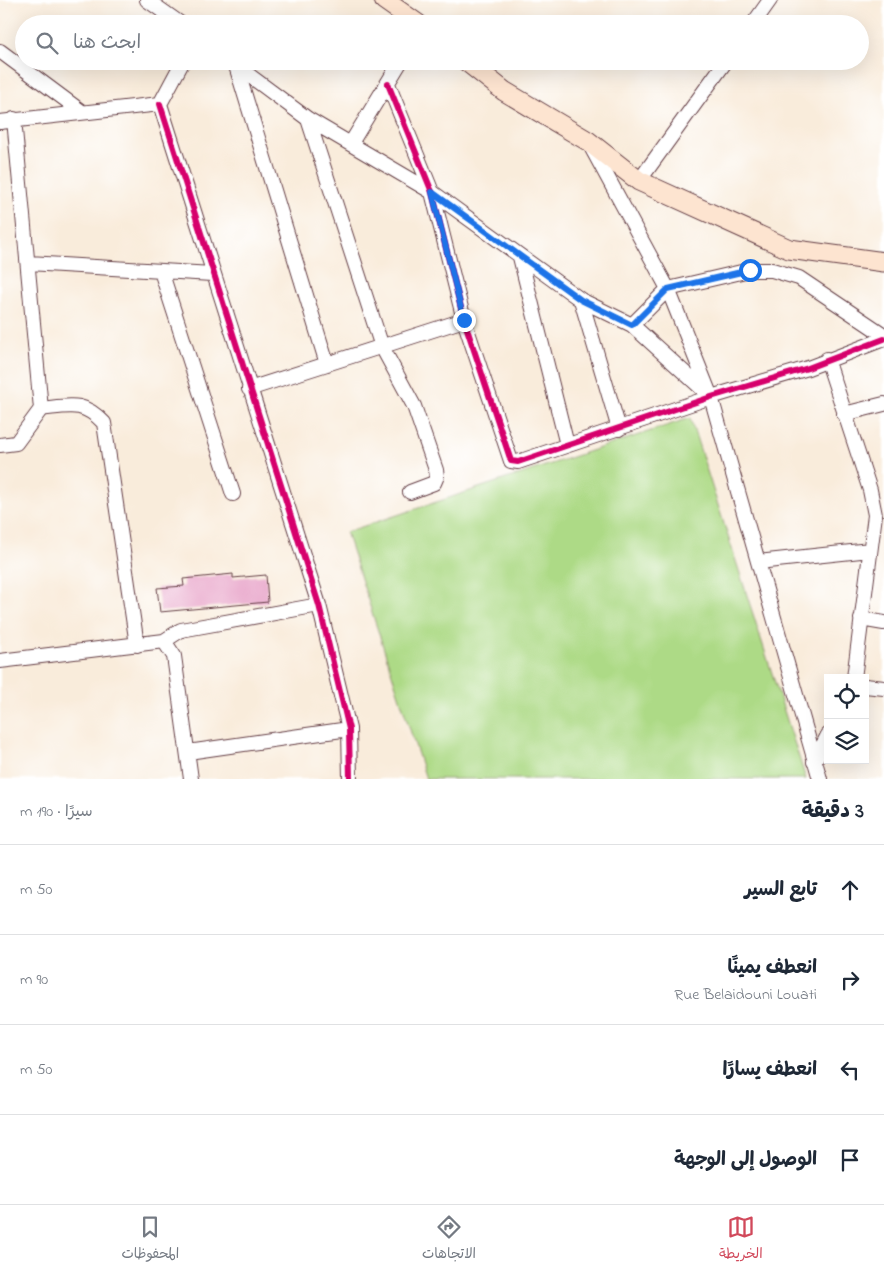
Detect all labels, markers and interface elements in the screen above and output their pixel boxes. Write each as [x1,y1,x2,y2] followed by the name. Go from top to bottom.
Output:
[15,15,869,70] search box
[33,29,61,57] icon: search
[73,30,141,57] text: ابحث هنا
[739,259,762,282] route start
[453,309,476,332] route end
[824,674,869,764] map controls
[824,674,869,719] button: locate
[824,719,869,764] button: layers
[802,797,864,827] text: 3 دقيقة
[20,800,93,824] text: سيرًا · 190 m
[836,876,864,904] icon: ahead
[745,877,817,904] text: تابع السير
[20,878,53,902] text: 50 m
[727,955,817,982] text: انعطف يمينًا
[836,966,864,994] icon: right
[20,968,48,992] text: 90 m
[674,983,817,1007] text: Rue Belaidouni Louati
[836,1056,864,1084] icon: left
[722,1057,817,1084] text: انعطف يسارًا
[20,1058,53,1082] text: 50 m
[836,1146,864,1174] icon: arrive
[674,1147,817,1174] text: الوصول إلى الوجهة
[121,1213,179,1266] tab: المحفوظات
[422,1213,476,1266] tab: الاتجاهات
[719,1213,763,1266] tab: الخريطة

